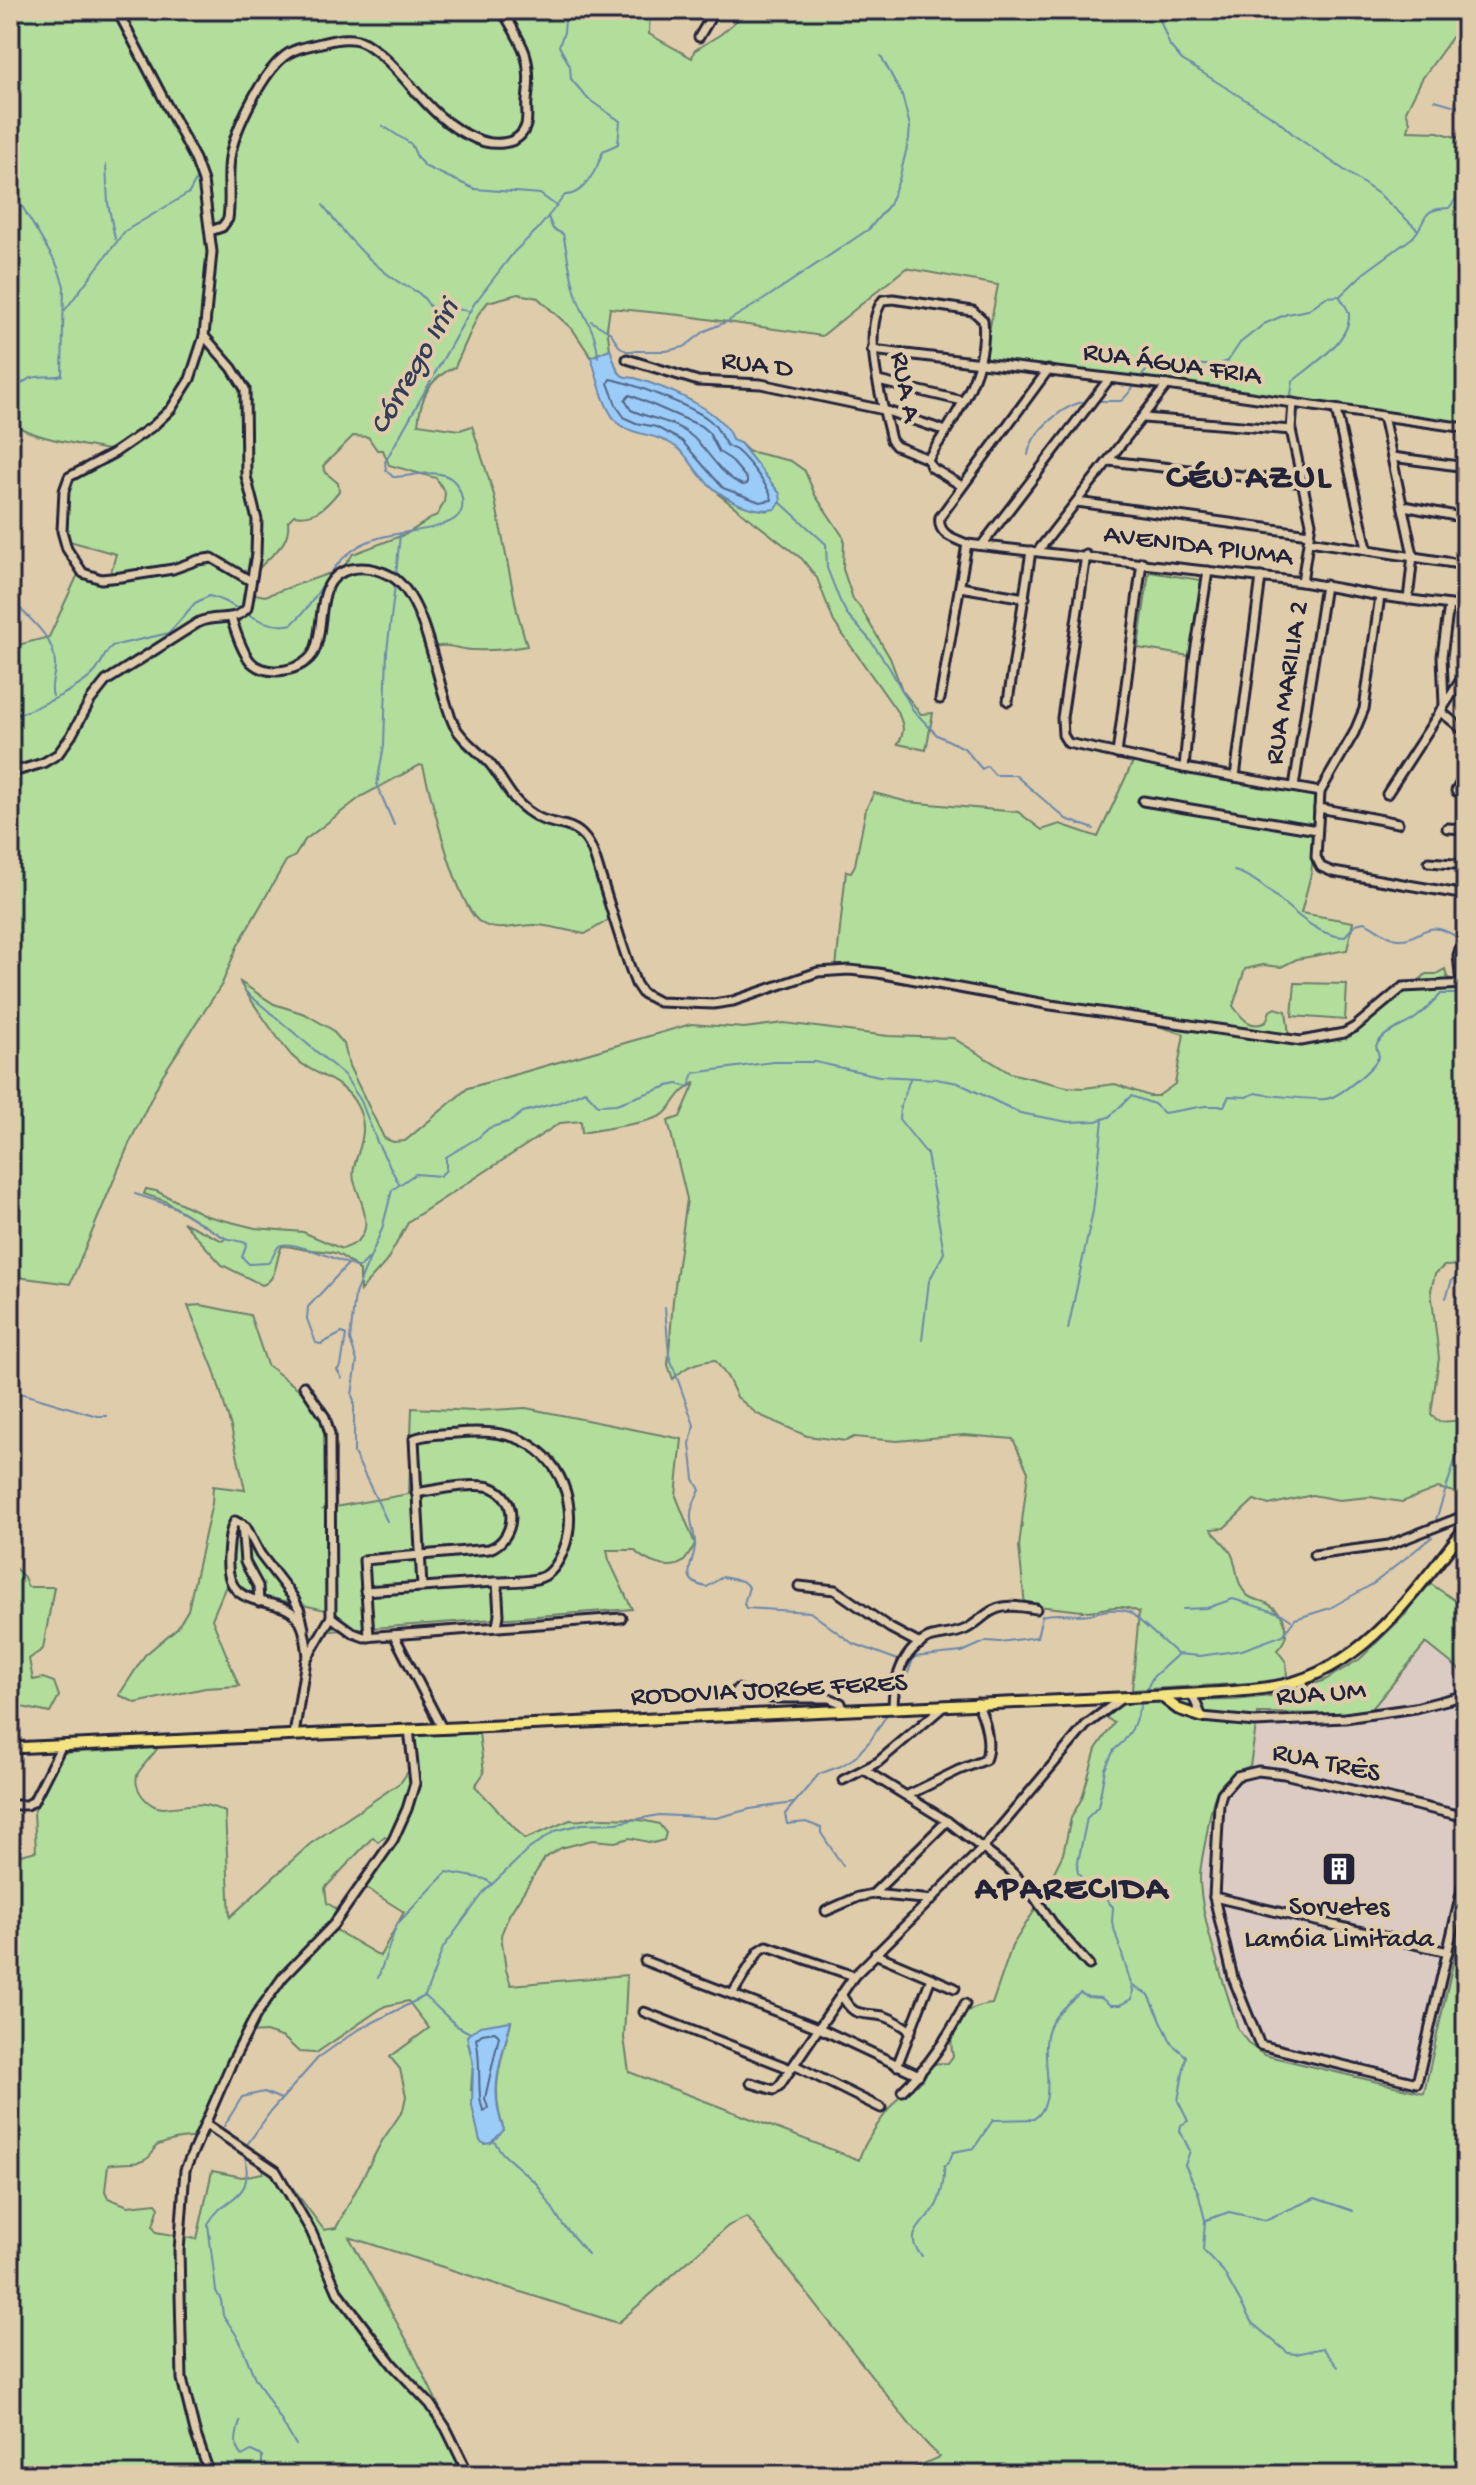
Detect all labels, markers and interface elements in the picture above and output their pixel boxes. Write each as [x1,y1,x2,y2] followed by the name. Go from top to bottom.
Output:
[363,291,470,442] water label: Córrego Iriri
[1081,336,1265,394] street label: RUA ÁGUA FRIA
[719,345,796,387] street label: RUA D
[881,349,927,426] street label: RUA A
[1166,458,1332,501] district label: CÉU AZUL
[1102,519,1296,575] street label: AVENIDA PIUMA
[1259,599,1317,767] street label: RUA MARILIA 2
[630,1667,908,1715] street label: RODOVIA JORGE FERES
[1275,1675,1367,1715] street label: RUA UM
[1269,1736,1383,1792] street label: RUA TRÊS
[1320,1850,1358,1888] building icon: Sorvetes Lamóia Limitada
[974,1869,1170,1912] district label: APARECIDA
[1244,1892,1435,1957] place label: Sorvetes Lamóia Limitada

